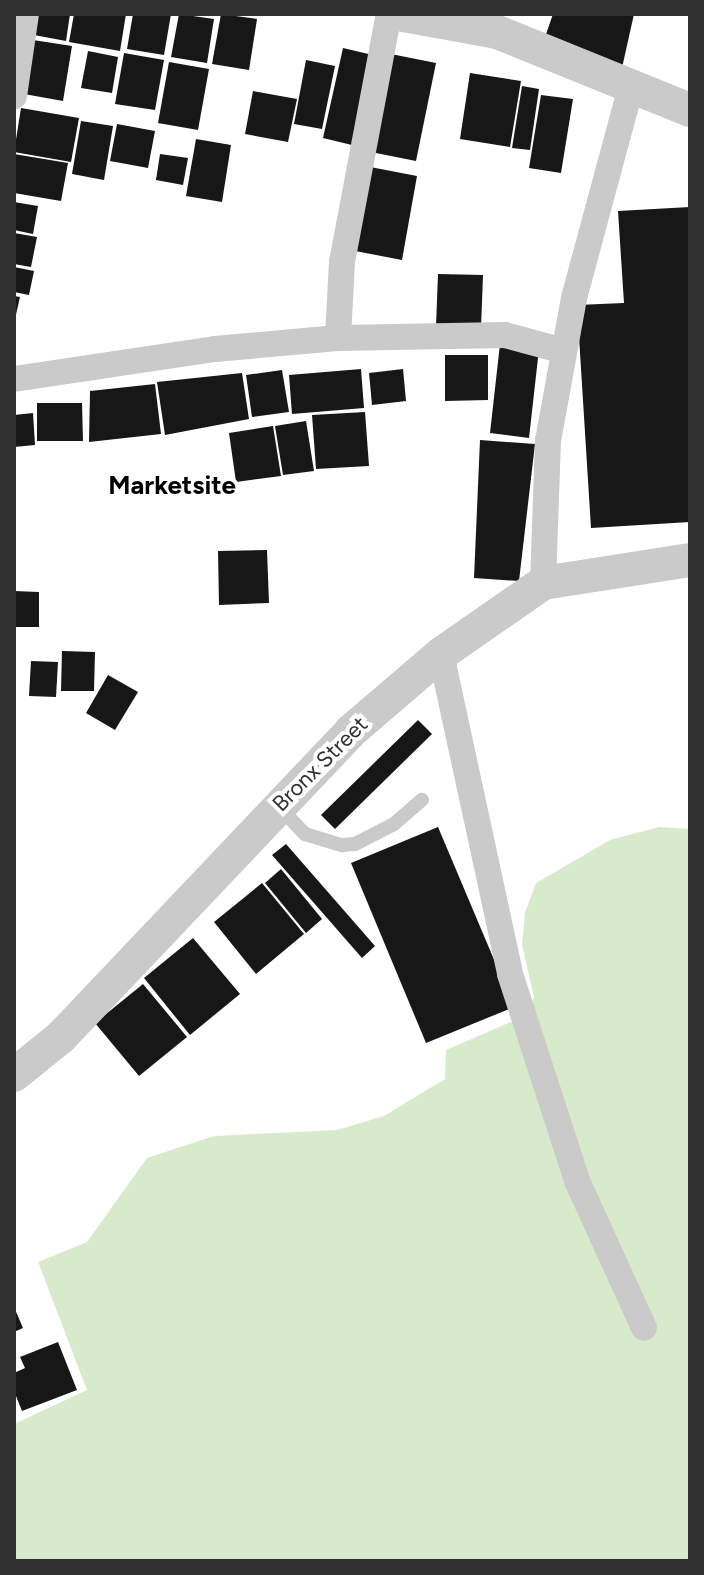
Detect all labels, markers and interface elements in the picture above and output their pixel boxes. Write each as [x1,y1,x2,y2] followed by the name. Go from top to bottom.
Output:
[108,470,236,502] district label: Marketsite
[267,711,373,817] street label: Bronx Street

